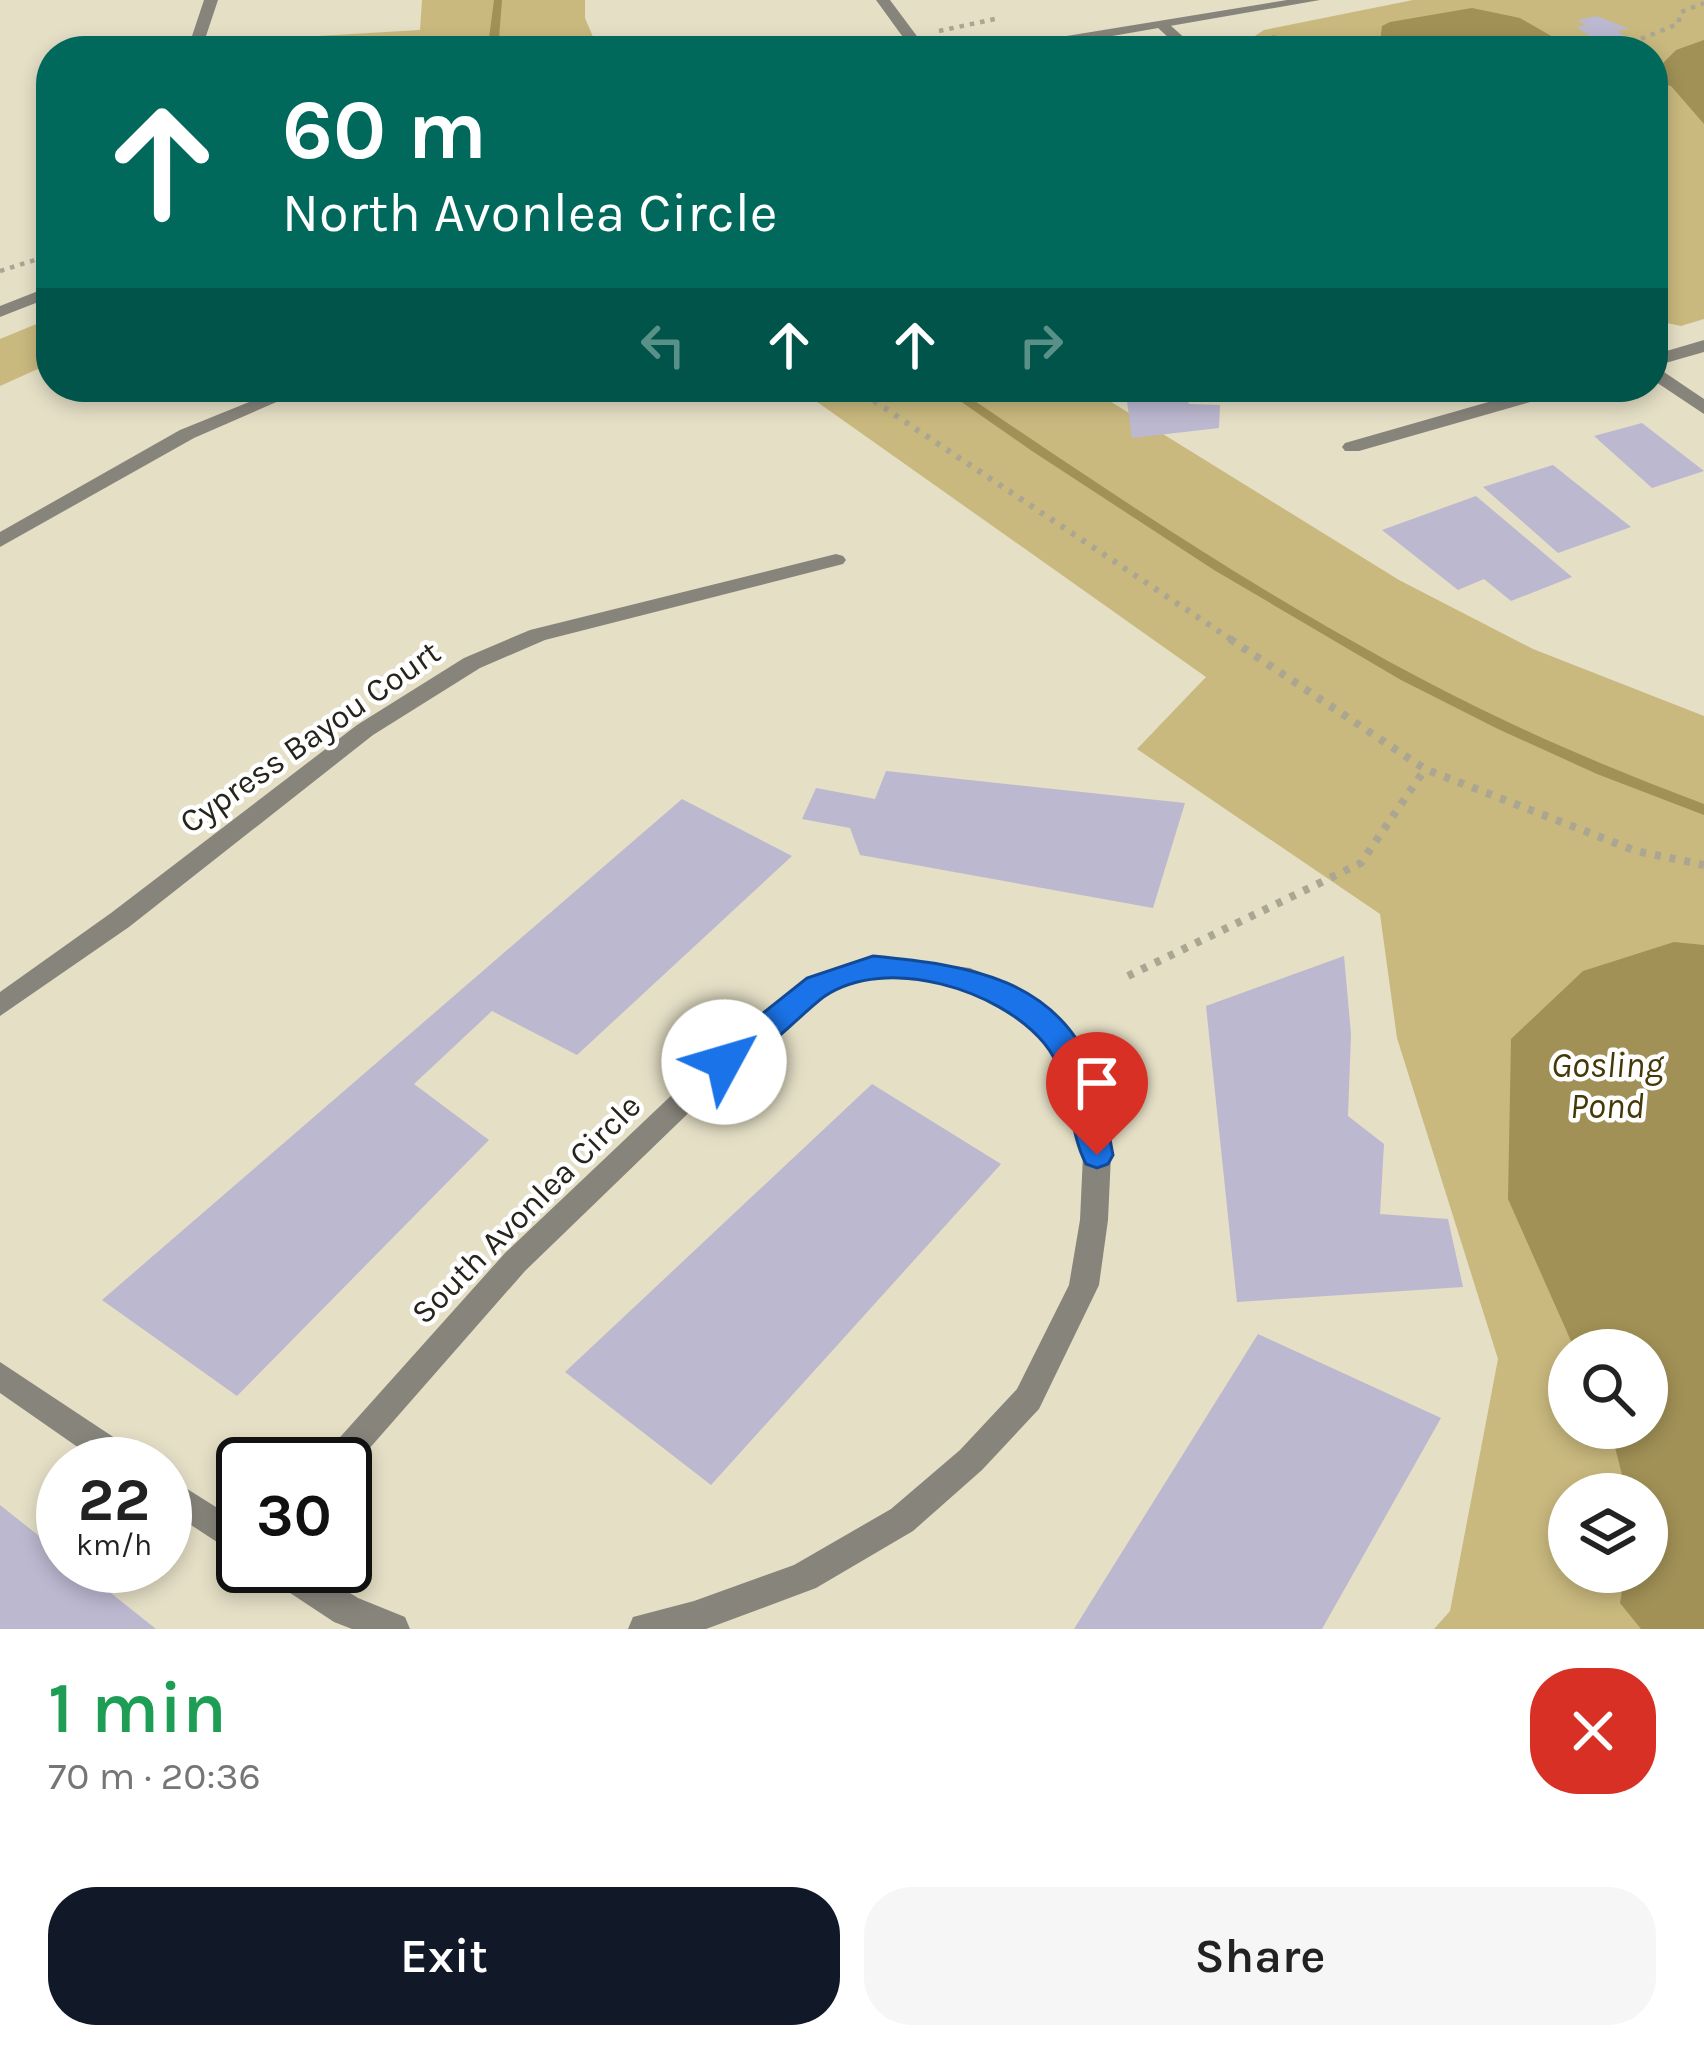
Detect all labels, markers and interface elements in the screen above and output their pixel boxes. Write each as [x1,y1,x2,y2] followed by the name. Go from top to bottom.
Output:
[282,81,487,179] text: 60 m
[84,84,240,240] icon: ahead
[282,181,778,245] text: North Avonlea Circle
[630,312,696,378] icon: left
[756,312,822,378] icon: ahead
[882,312,948,378] icon: ahead
[1008,312,1074,378] icon: right
[173,633,447,841] street label: Cypress Bayou Court
[661,999,787,1125] position arrow
[1046,1032,1148,1155] pin
[1551,1044,1665,1127] water label: Gosling Pond
[1064,1050,1130,1116] icon: arrive
[404,1087,648,1331] street label: South Avonlea Circle
[1548,1329,1668,1593] map controls
[1548,1329,1668,1449] button: search
[216,1437,372,1593] speed limit sign: 30
[78,1465,150,1535] text: 22
[1548,1473,1668,1593] button: layers
[76,1527,152,1563] text: km/h
[48,1666,227,1750] text: 1 min
[1530,1668,1656,1794] button: close
[48,1753,261,1799] text: 70 m · 20:36
[48,1887,840,2025] button: Exit
[864,1887,1656,2025] button: Share

